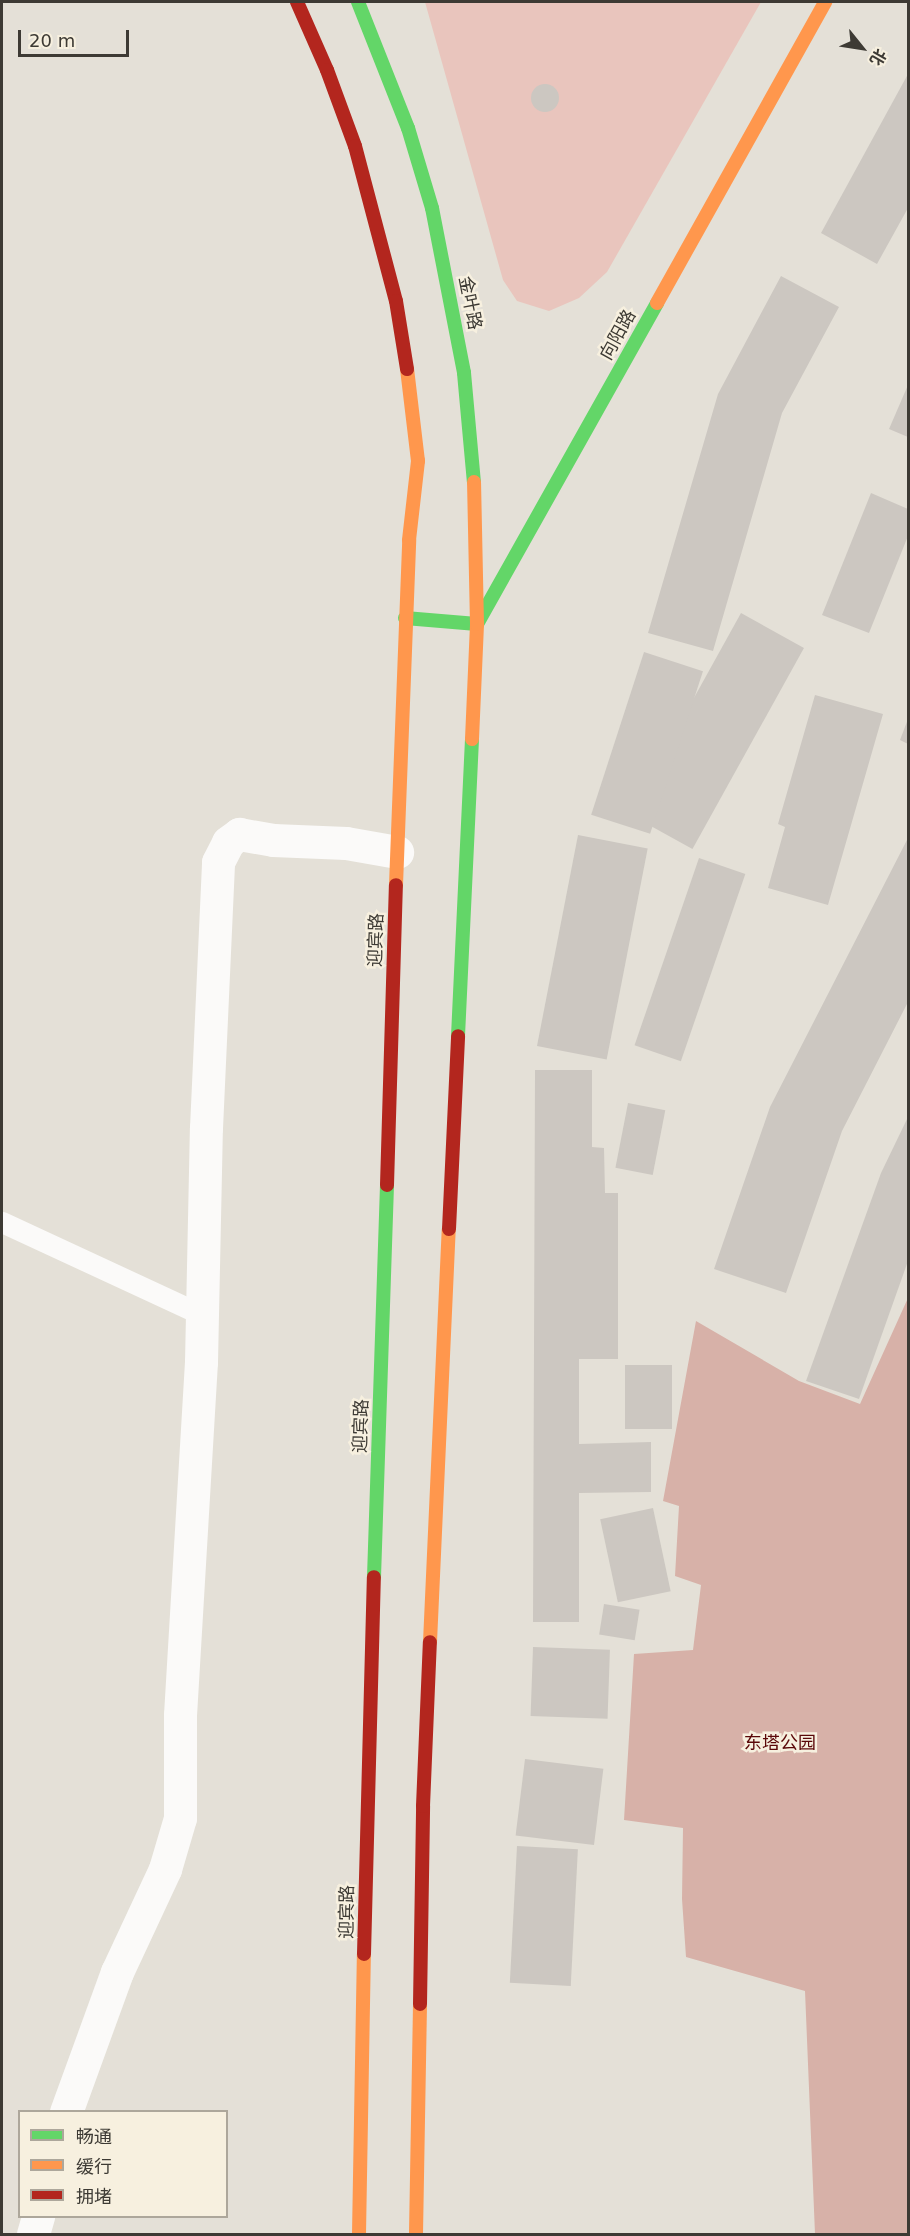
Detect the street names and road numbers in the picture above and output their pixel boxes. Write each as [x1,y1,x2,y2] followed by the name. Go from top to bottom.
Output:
[454,274,486,332] street label: 金叶路
[595,306,641,364] street label: 向阳路
[364,913,388,967] street label: 迎宾路
[349,1399,373,1453] street label: 迎宾路
[336,1885,358,1939] street label: 迎宾路

